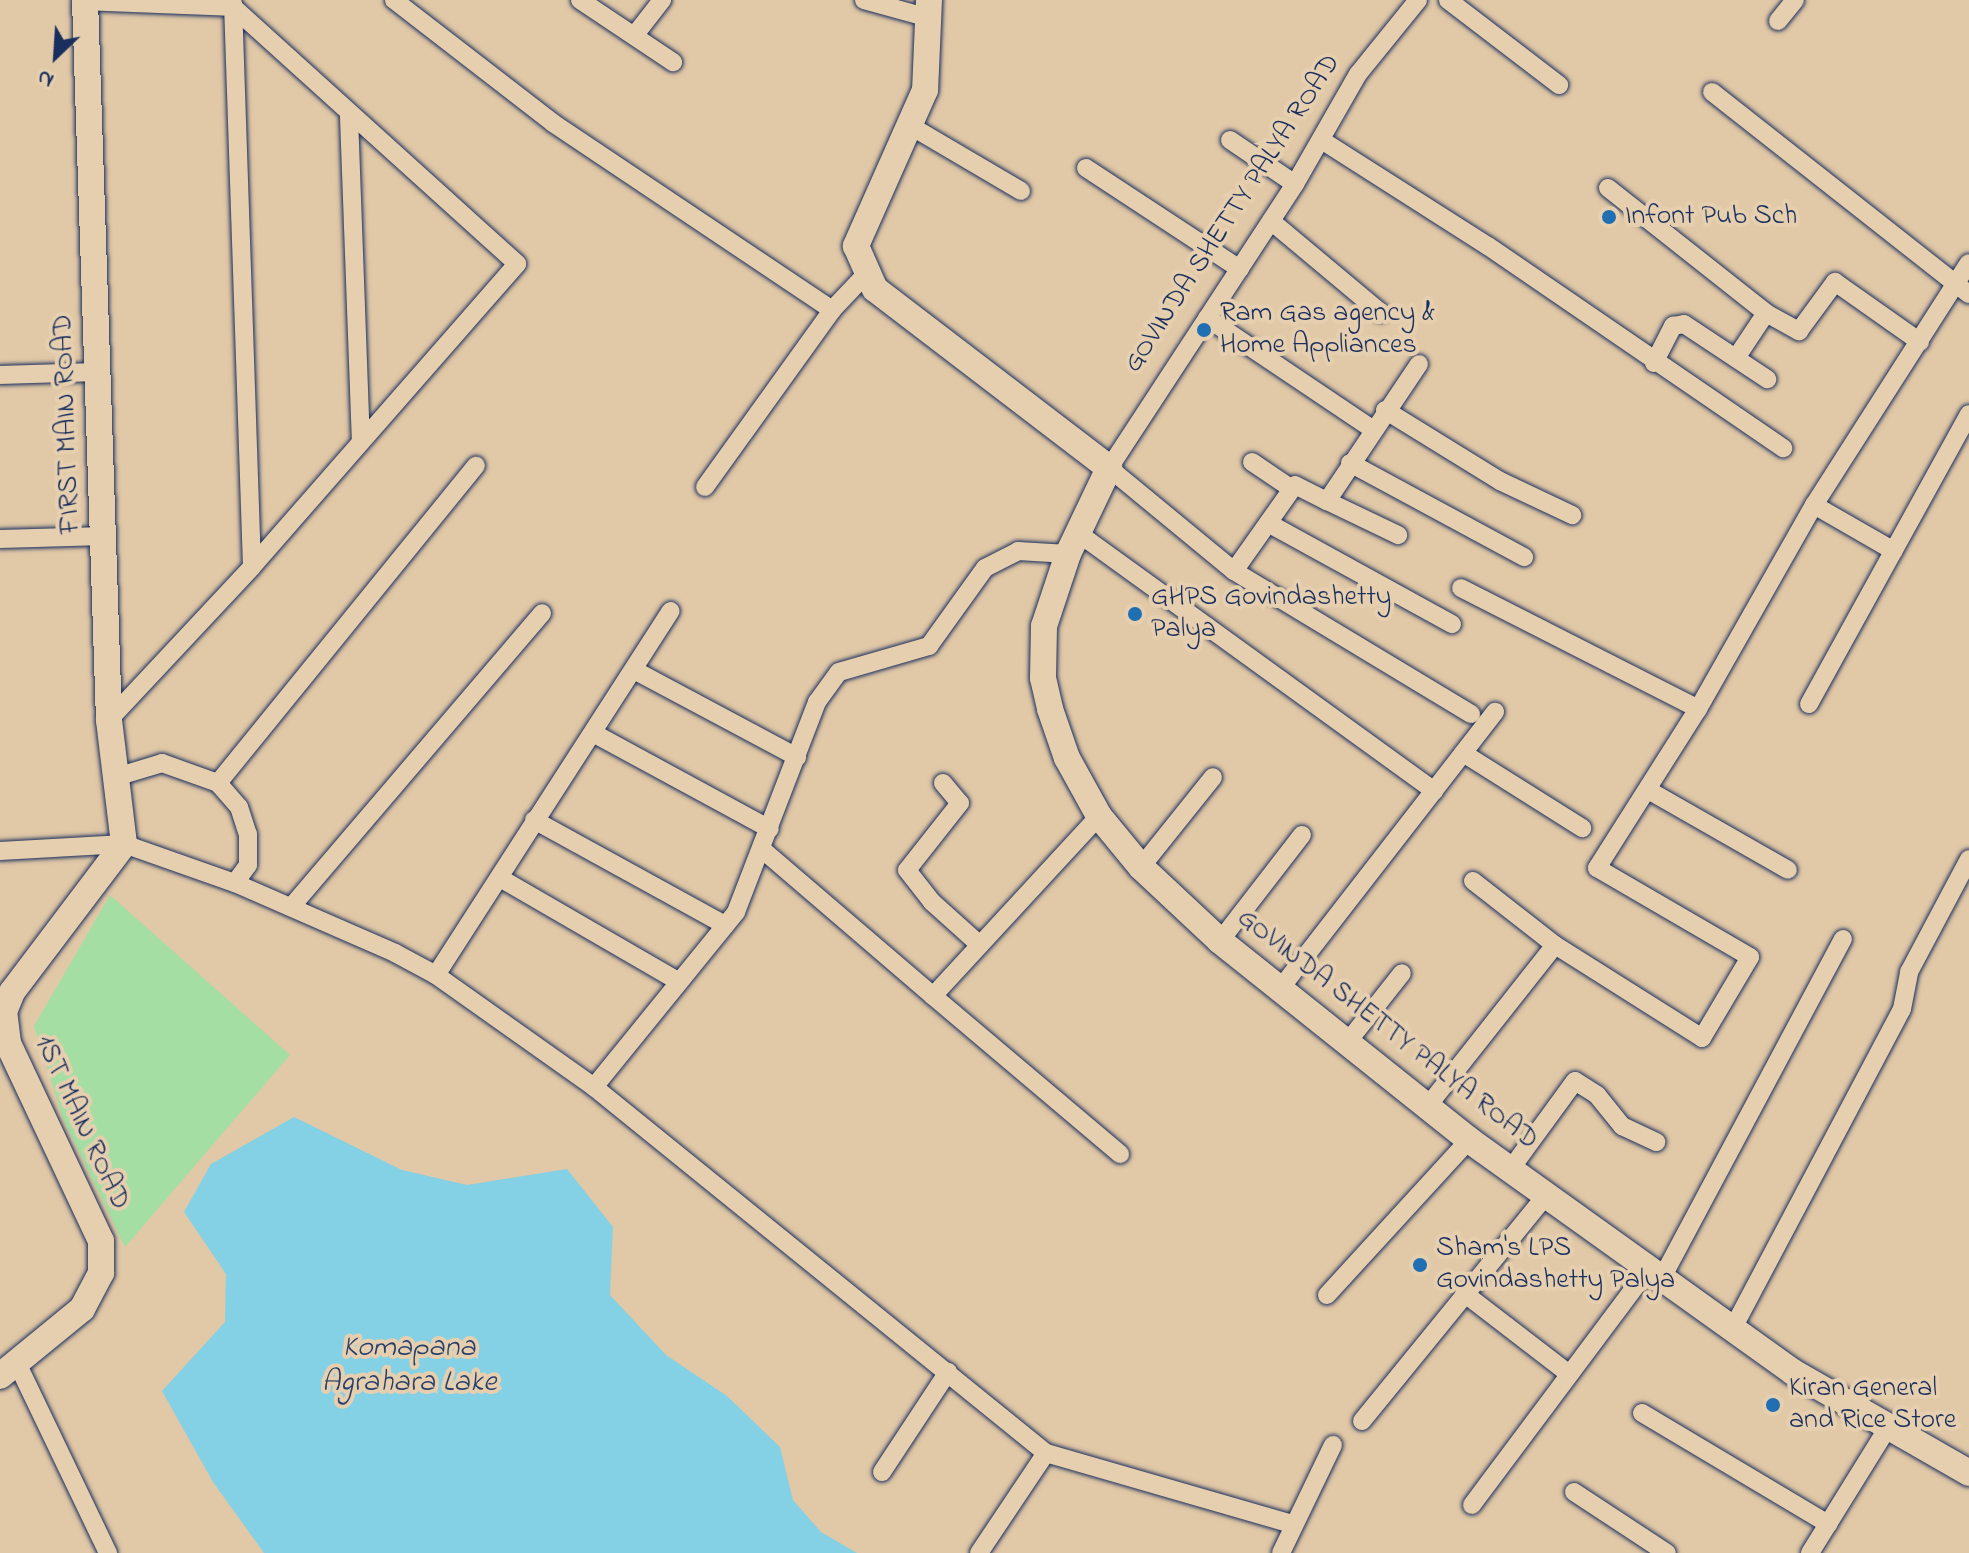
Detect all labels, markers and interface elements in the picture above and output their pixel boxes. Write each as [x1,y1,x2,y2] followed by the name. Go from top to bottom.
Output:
[16,16,96,96] north arrow
[1117,48,1349,380] street label: GOVINDA SHETTY PALYA ROAD
[32,60,59,95] text: N
[1625,200,1797,234] place label: Infont Pub Sch
[1600,208,1618,226] marker: Infont Pub Sch
[1220,297,1435,363] place label: Ram Gas agency & Home Appliances
[47,314,89,534] street label: FIRST MAIN ROAD
[1195,321,1213,339] marker: Ram Gas agency & Home Appliances
[1151,581,1391,647] place label: GHPS Govindashetty Palya
[1126,605,1144,623] marker: GHPS Govindashetty Palya
[1230,902,1544,1158] street label: GOVINDA SHETTY PALYA ROAD
[26,1030,136,1216] street label: 1ST MAIN ROAD
[1436,1232,1675,1298] place label: Sham's LPS Govindashetty Palya
[1411,1256,1429,1274] marker: Sham's LPS Govindashetty Palya
[322,1330,496,1400] water label: Komapana Agrahara Lake
[1789,1372,1956,1438] place label: Kiran General and Rice Store
[1764,1396,1782,1414] marker: Kiran General and Rice Store

